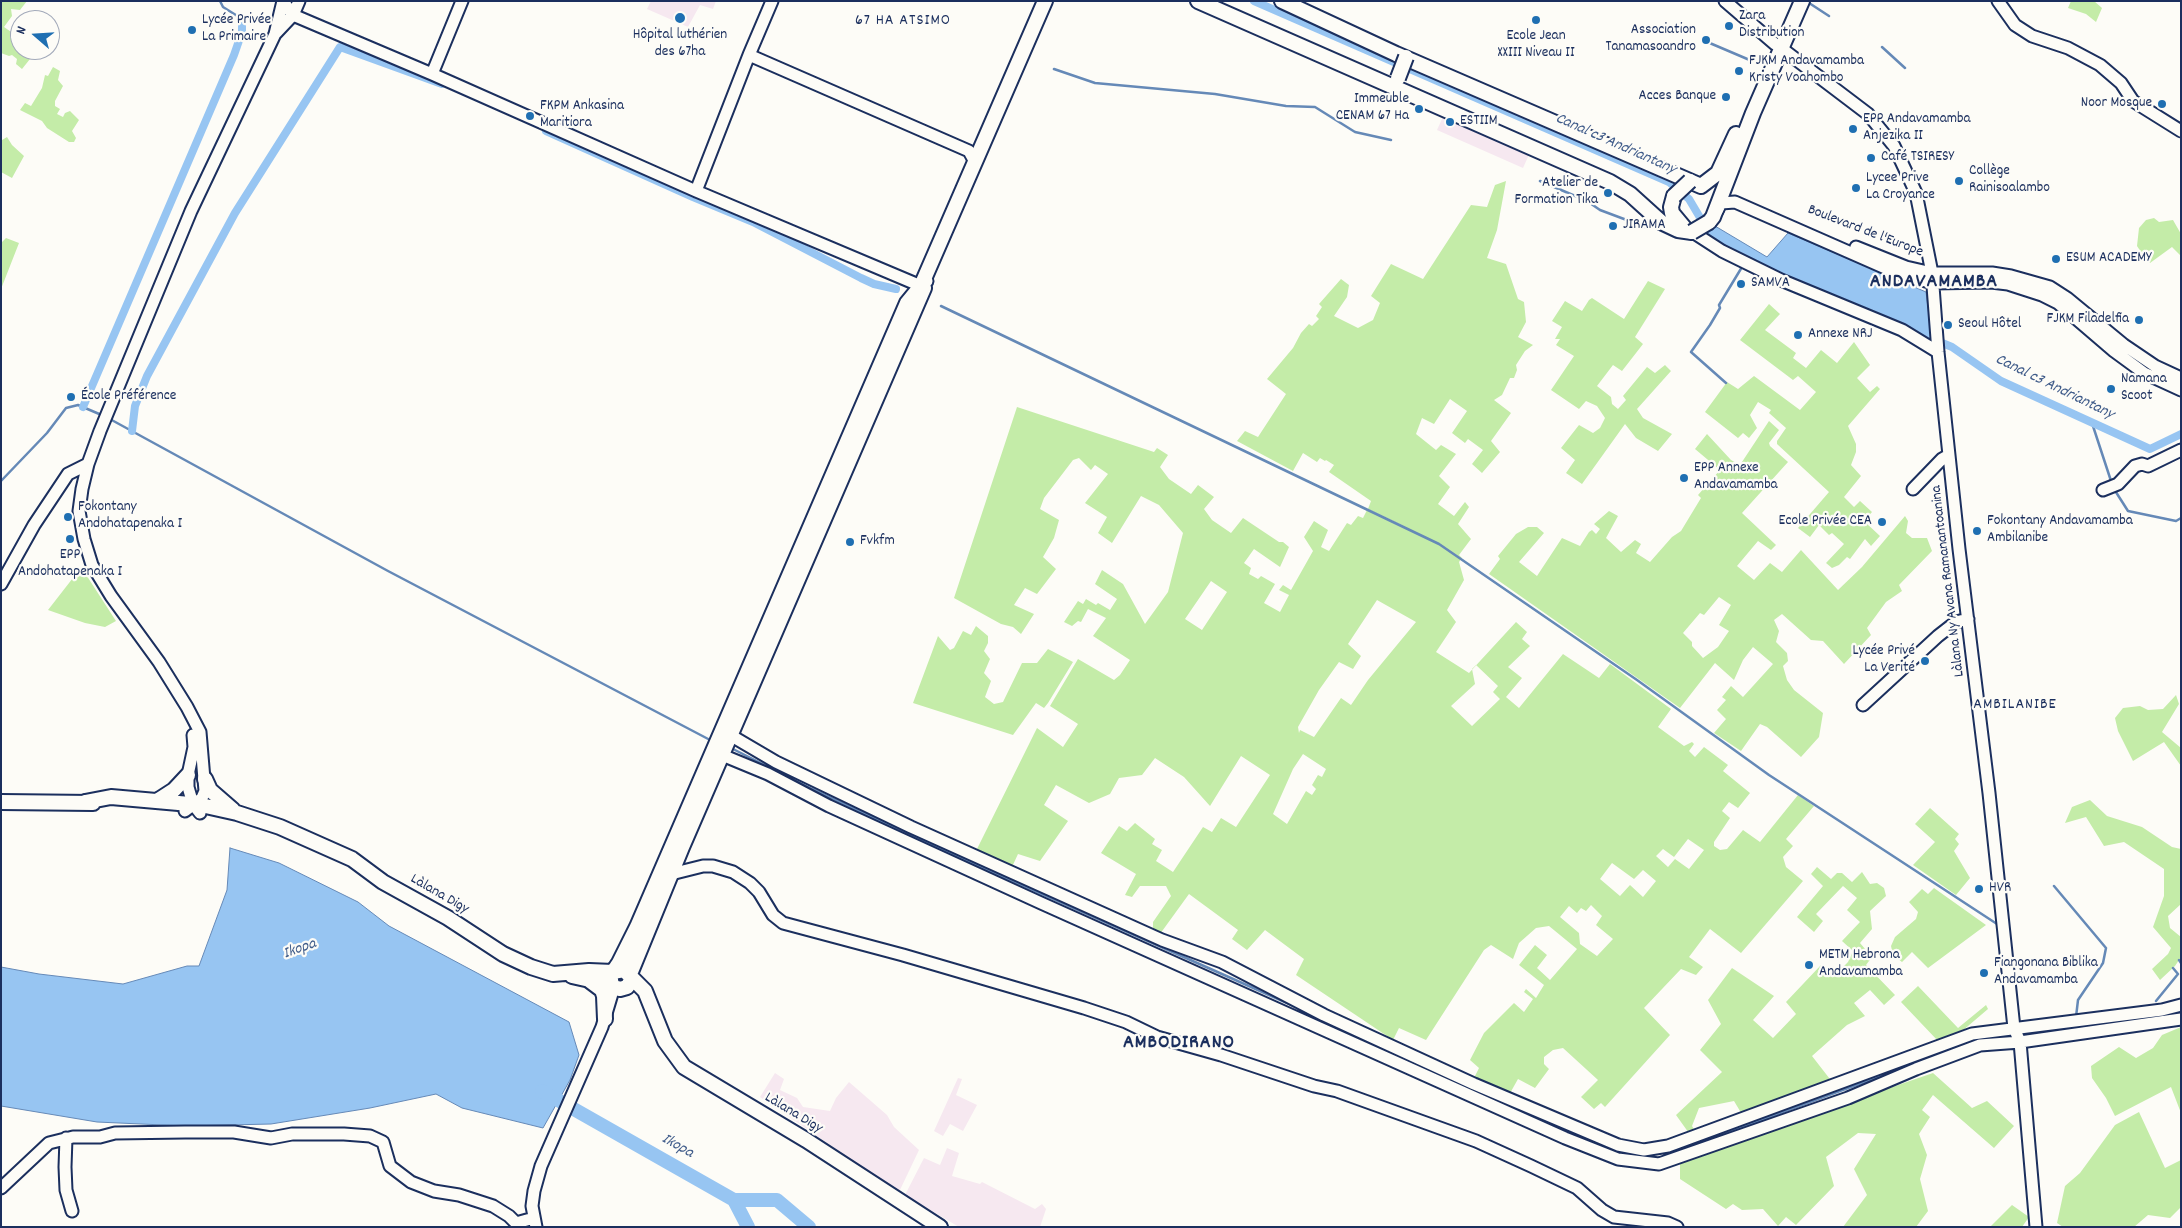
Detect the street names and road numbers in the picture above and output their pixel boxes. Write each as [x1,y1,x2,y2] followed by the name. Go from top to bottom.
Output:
[1805,202,1925,262] street label: Boulevard de l'Europe
[1928,484,1970,678] street label: Làlana Ny Avana Ramanantoanina
[406,871,472,919] street label: Làlana Digy
[761,1090,825,1138] street label: Làlana Digy

